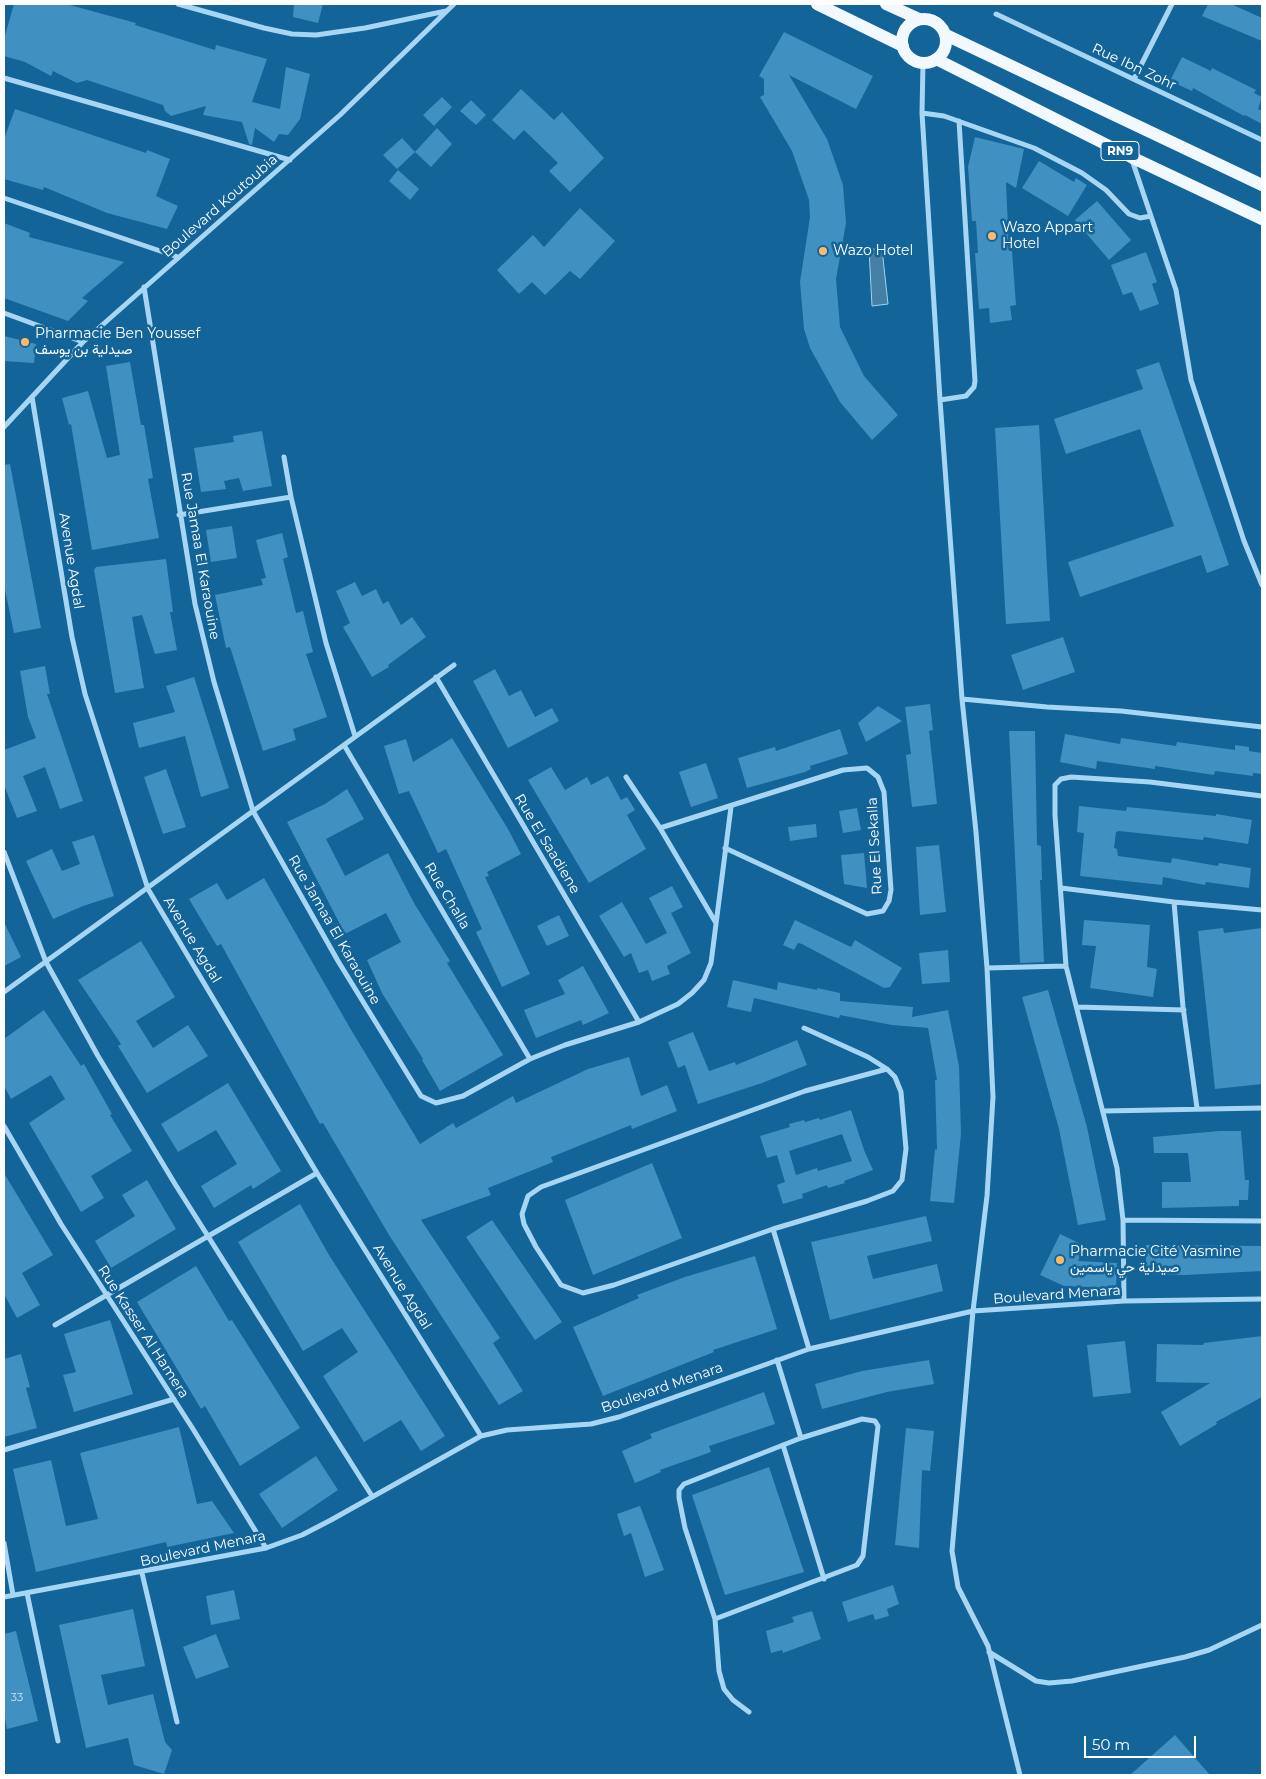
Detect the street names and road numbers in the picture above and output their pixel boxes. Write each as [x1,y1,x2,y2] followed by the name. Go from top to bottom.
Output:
[1089,40,1179,94] street label: Rue Ibn Zohr
[1101,142,1139,160] road number: RN9
[159,151,281,261] street label: Boulevard Koutoubia
[177,471,223,641] street label: Rue Jamaa El Karaouine
[55,511,87,611] street label: Avenue Agdal
[511,791,583,897] street label: Rue El Saadiene
[864,797,886,895] street label: Rue El Sekalla
[284,852,384,1008] street label: Rue Jamaa El Karaouine
[420,859,474,933] street label: Rue Challa
[160,894,224,986] street label: Avenue Agdal
[369,1241,435,1333] street label: Avenue Agdal
[94,1263,192,1401] street label: Rue Kasser Al Hamera
[993,1282,1121,1308] street label: Boulevard Menara
[599,1359,725,1417] street label: Boulevard Menara
[139,1527,267,1571] street label: Boulevard Menara

